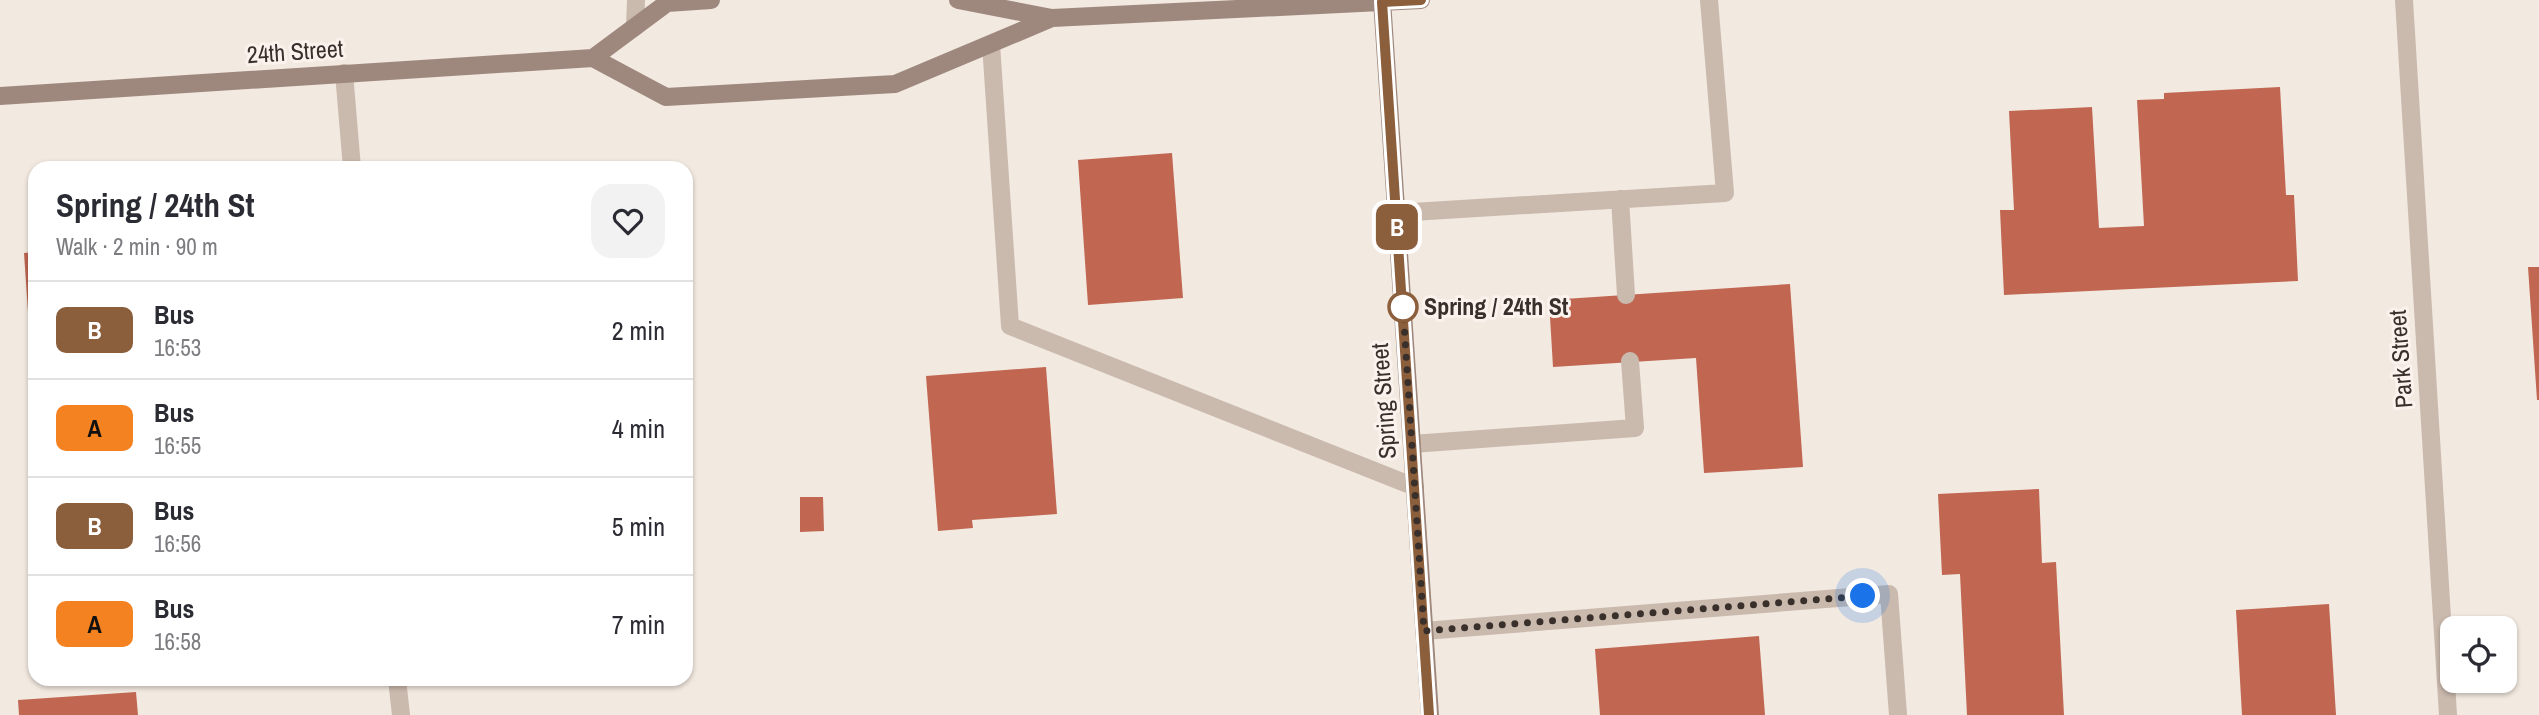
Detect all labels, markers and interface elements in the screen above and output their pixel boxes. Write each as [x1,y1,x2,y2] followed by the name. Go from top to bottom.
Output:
[246,32,345,70] street label: 24th Street
[56,183,255,227] text: Spring / 24th St
[591,184,665,258] button: heart
[1374,204,1420,250] line badge: B
[1390,211,1404,243] text: B
[56,231,218,262] text: Walk · 2 min · 90 m
[1424,290,1569,322] place label: Spring / 24th St
[1388,292,1418,322] marker: Spring / 24th St
[154,297,194,332] text: Bus
[2381,308,2419,409] street label: Park Street
[612,313,665,348] text: 2 min
[87,314,102,346] text: B
[154,332,201,363] text: 16:53
[1363,342,1403,460] street label: Spring Street
[154,395,194,430] text: Bus
[612,411,665,446] text: 4 min
[87,412,102,444] text: A
[154,430,201,461] text: 16:55
[154,493,194,528] text: Bus
[612,509,665,544] text: 5 min
[87,510,102,542] text: B
[154,528,201,559] text: 16:56
[1845,578,1880,613] your location
[154,591,194,626] text: Bus
[612,607,665,642] text: 7 min
[87,608,102,640] text: A
[2440,616,2517,693] map controls
[2440,616,2517,693] button: locate
[154,626,201,657] text: 16:58

